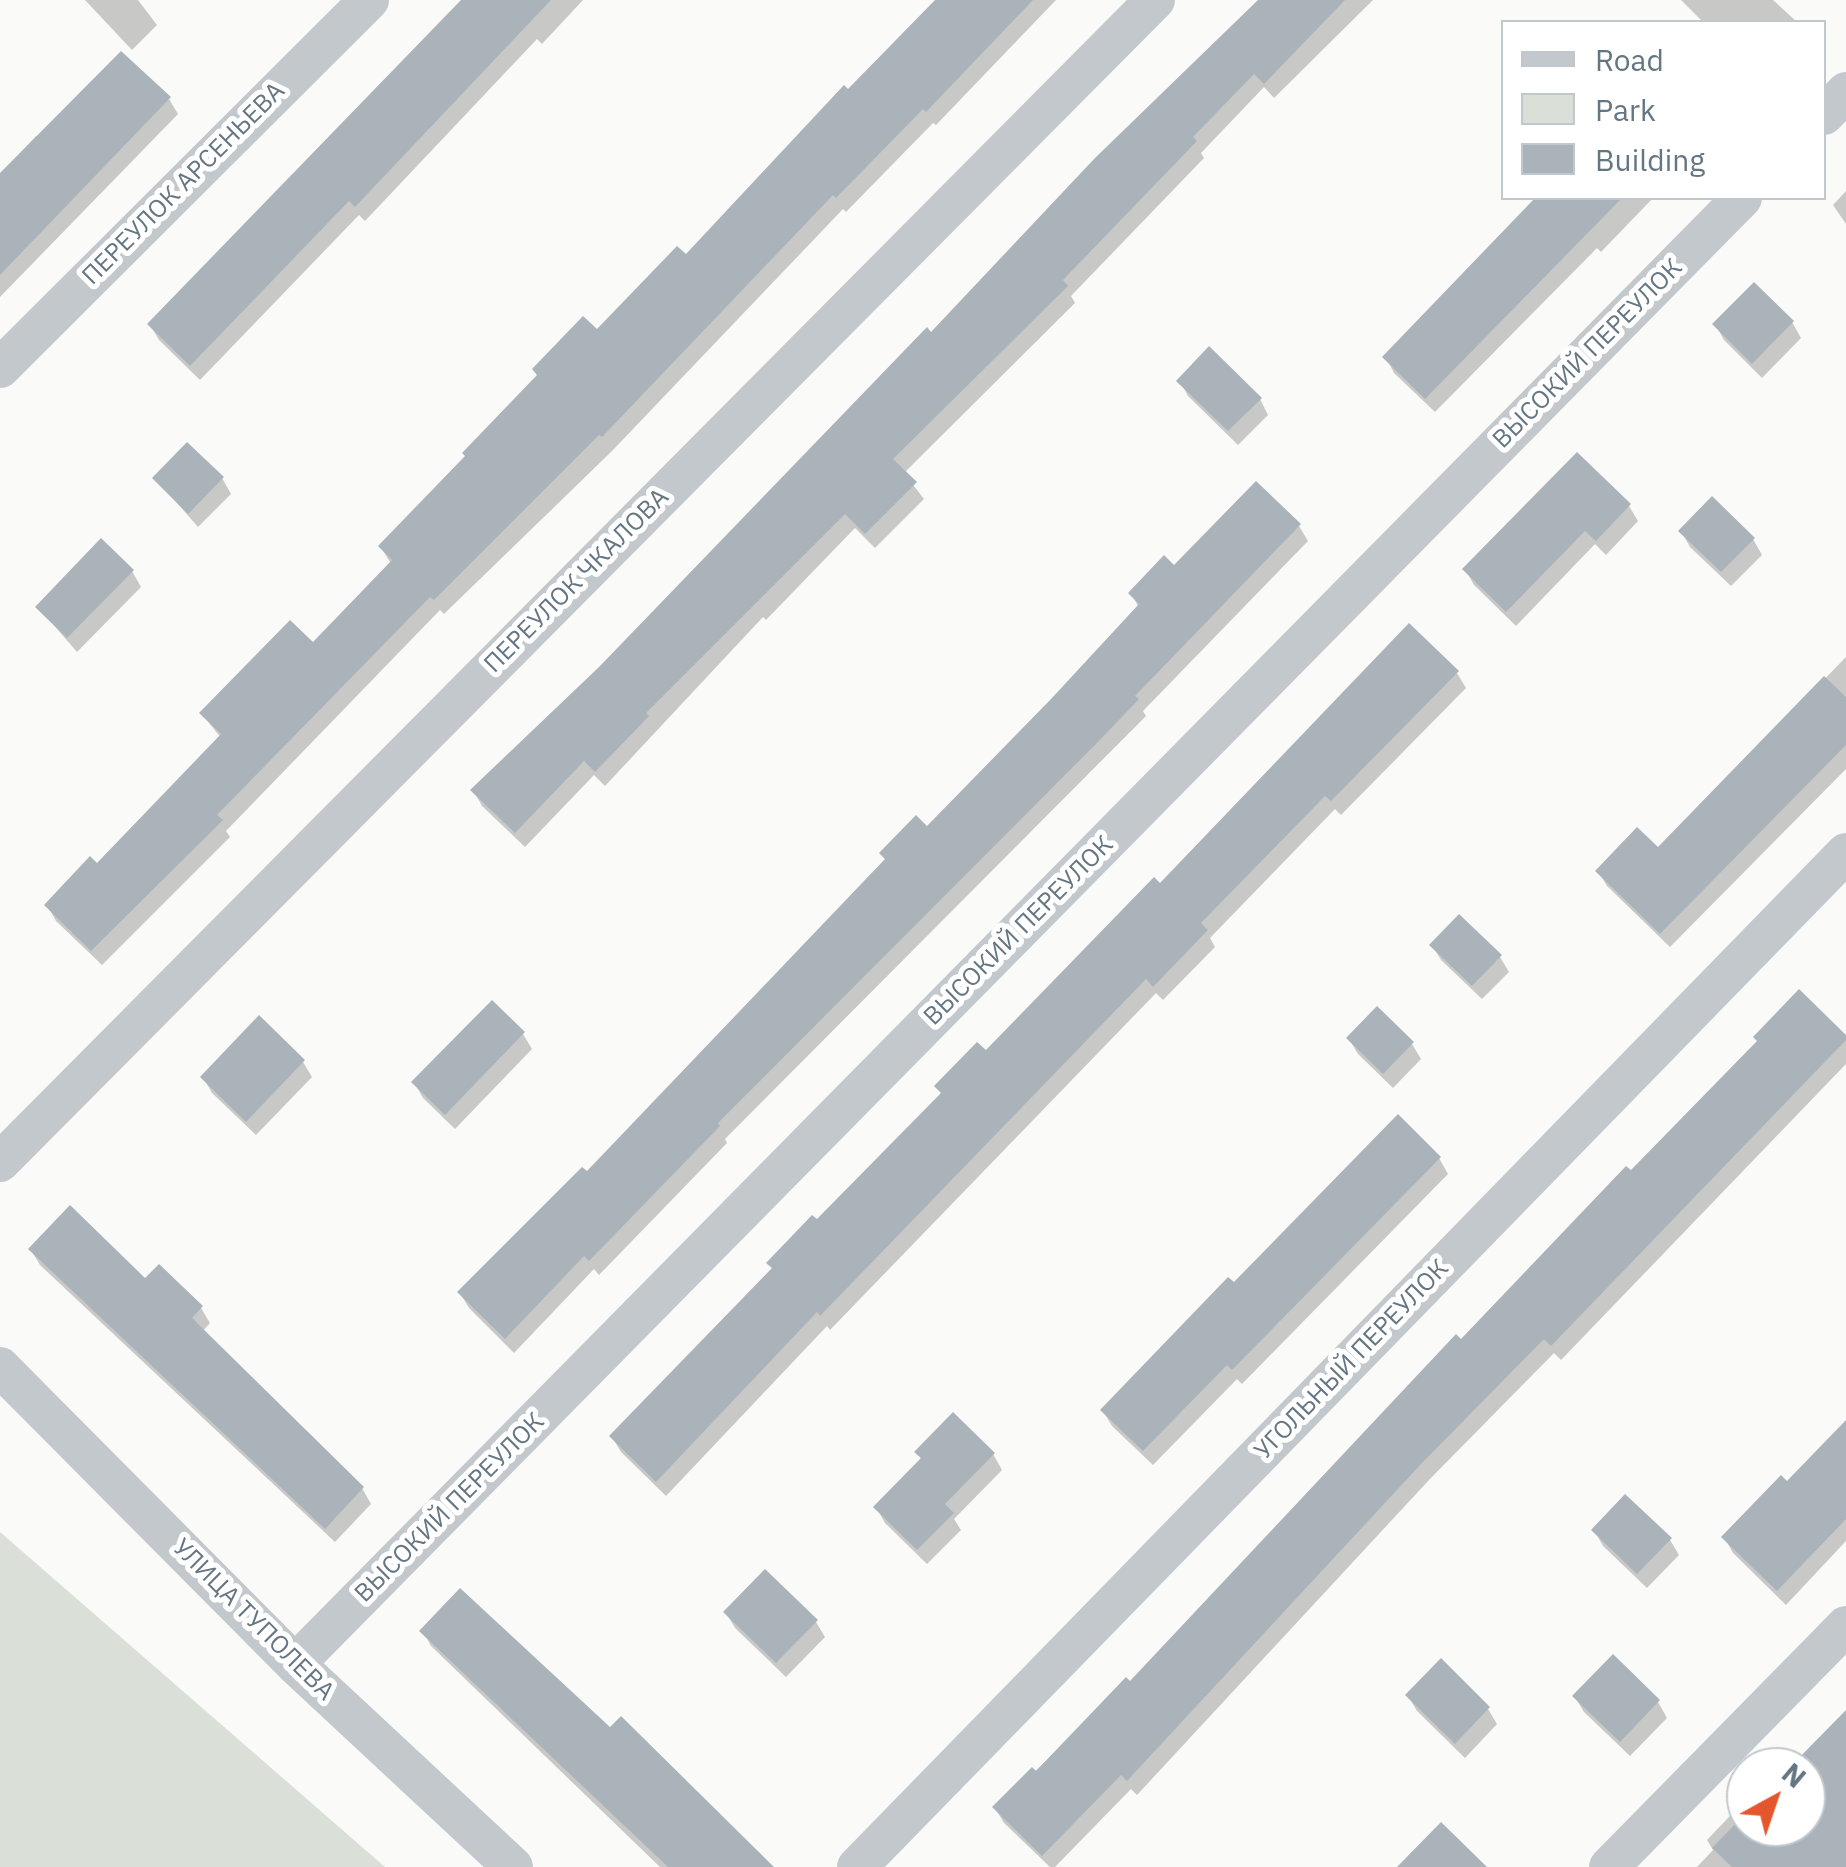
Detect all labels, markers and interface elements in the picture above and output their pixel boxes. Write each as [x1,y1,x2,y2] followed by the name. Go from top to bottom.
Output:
[1501,20,1826,200] legend
[1595,40,1664,79] text: Road
[77,77,291,291] street label: ПЕРЕУЛОК АРСЕНЬЕВА
[1595,90,1656,129] text: Park
[1595,140,1705,179] text: Building
[1487,253,1689,455] street label: ВЫСОКИЙ ПЕРЕУЛОК
[479,483,675,679] street label: ПЕРЕУЛОК ЧКАЛОВА
[918,830,1120,1032] street label: ВЫСОКИЙ ПЕРЕУЛОК
[1249,1254,1455,1466] street label: УГОЛЬНЫЙ ПЕРЕУЛОК
[349,1407,551,1609] street label: ВЫСОКИЙ ПЕРЕУЛОК
[166,1533,340,1707] street label: УЛИЦА ТУПОЛЕВА
[1726,1747,1826,1847] north arrow
[1775,1754,1814,1796] text: N

